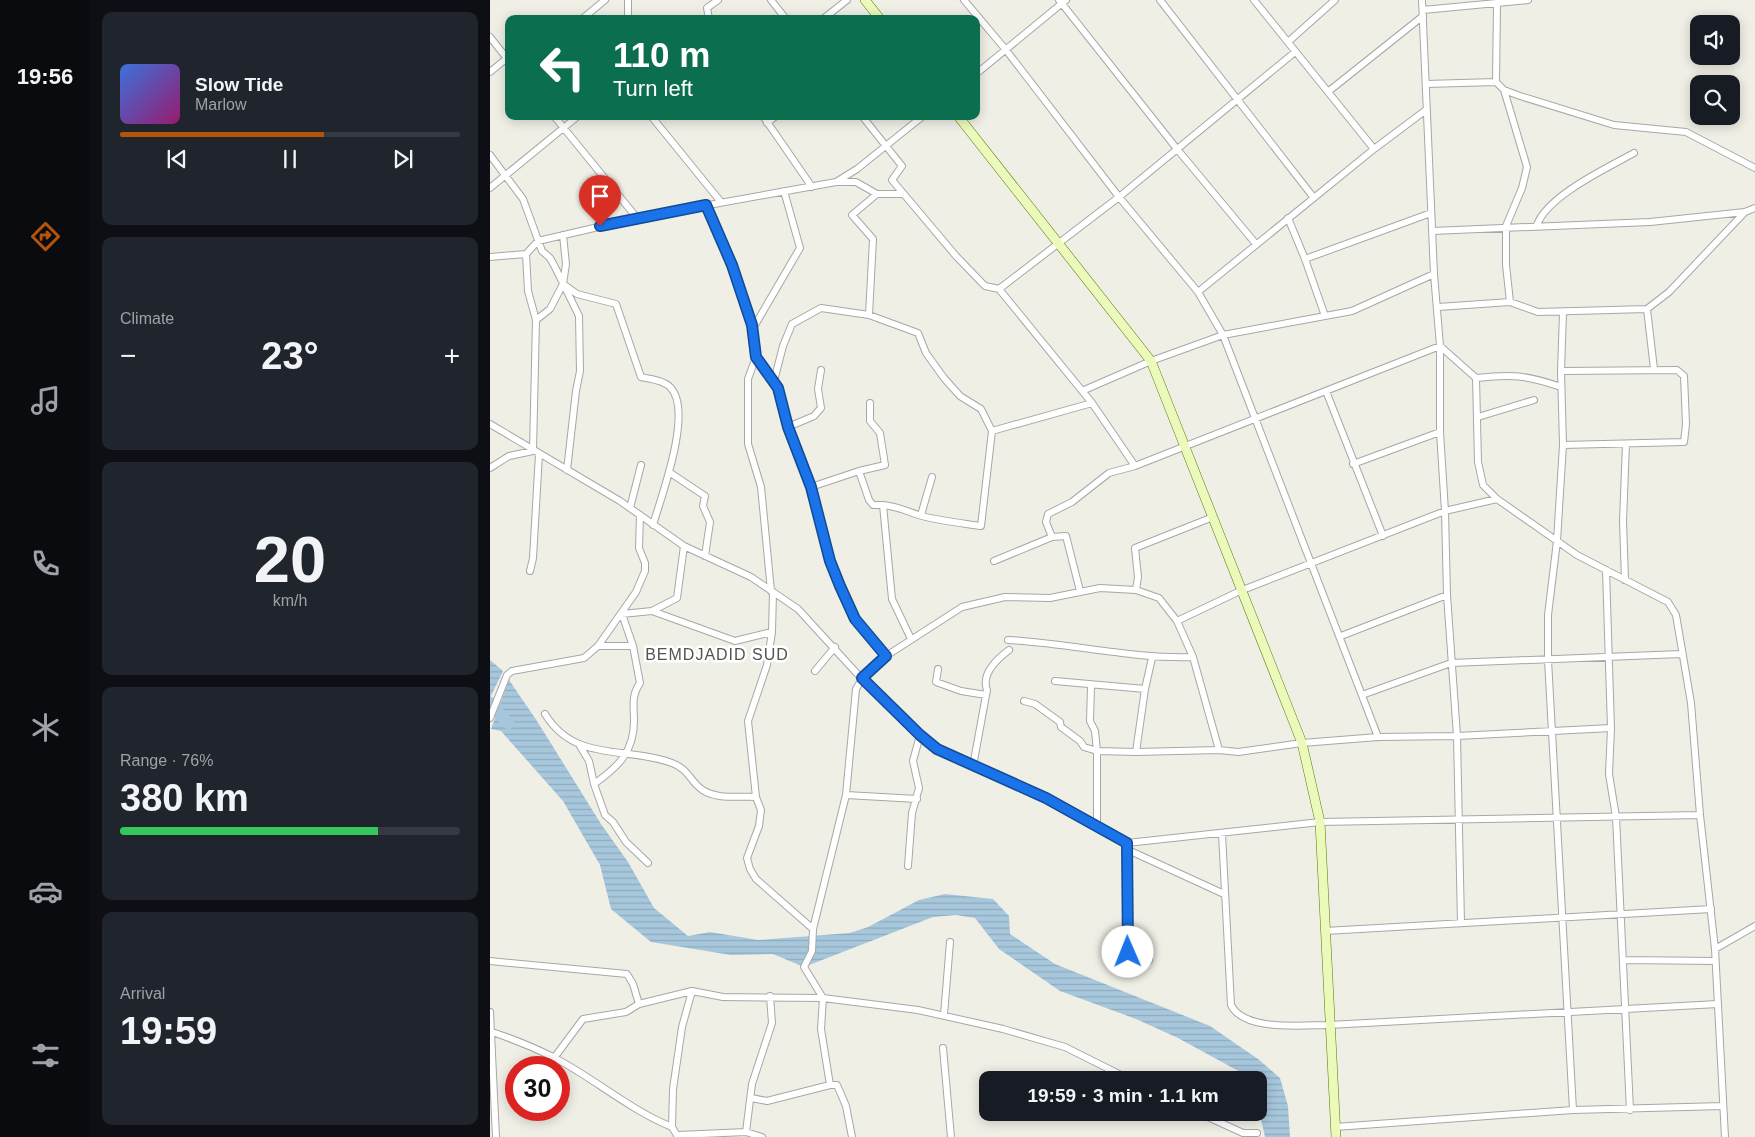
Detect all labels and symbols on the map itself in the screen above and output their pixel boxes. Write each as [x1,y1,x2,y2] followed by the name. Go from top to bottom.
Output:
[579,175,621,226] pin
[645,646,789,663] district label: BEMDJADID SUD
[1101,925,1153,977] position arrow
[505,1056,570,1121] speed limit sign: 30

